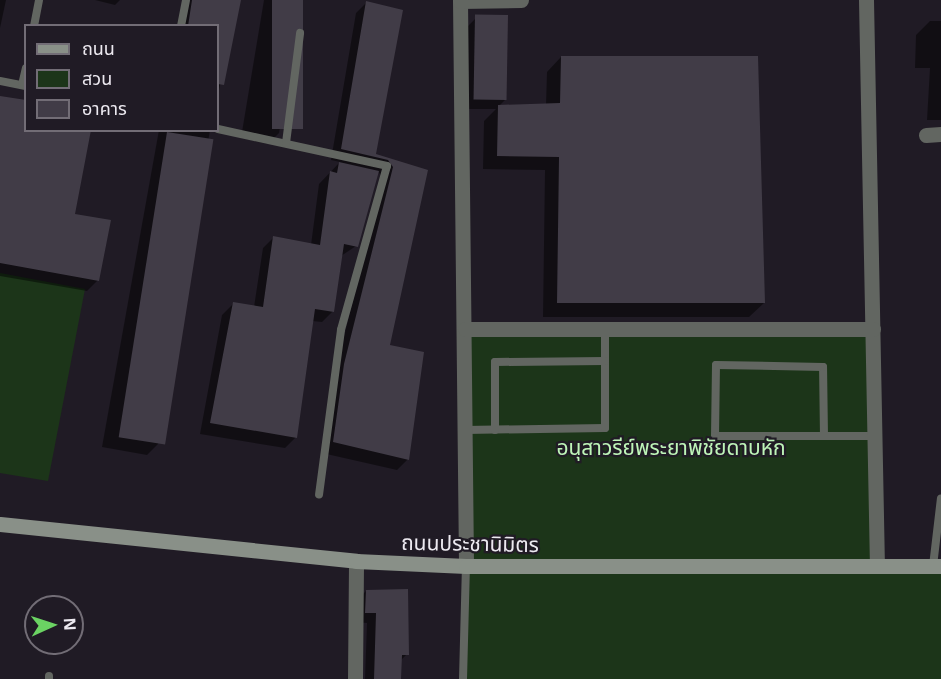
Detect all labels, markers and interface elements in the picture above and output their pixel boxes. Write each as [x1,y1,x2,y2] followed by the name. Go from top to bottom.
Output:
[24,24,219,132] legend
[82,36,115,60] text: ถนน
[82,66,112,90] text: สวน
[82,96,127,120] text: อาคาร
[556,434,786,460] park label: อนุสาวรีย์พระยาพิชัยดาบหัก
[401,529,539,557] street label: ถนนประชานิมิตร
[24,595,84,655] north arrow
[59,617,81,631] text: N

